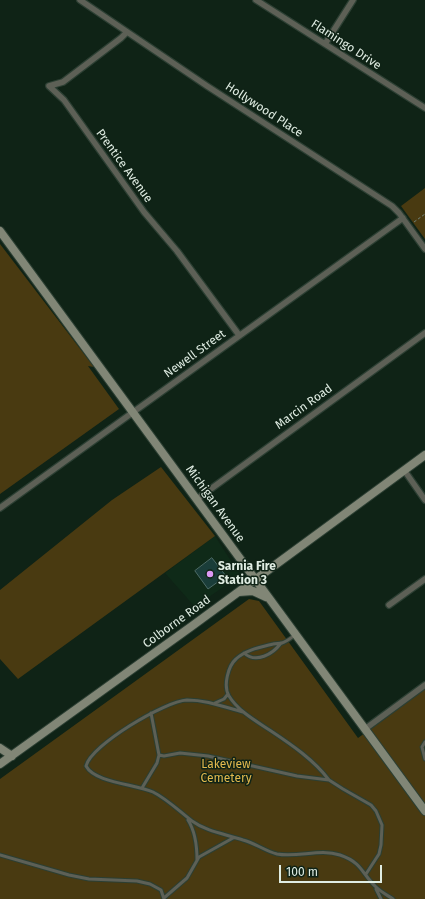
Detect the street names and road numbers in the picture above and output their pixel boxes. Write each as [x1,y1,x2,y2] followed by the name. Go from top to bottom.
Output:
[308,17,384,73] street label: Flamingo Drive
[222,79,306,141] street label: Hollywood Place
[93,126,155,206] street label: Prentice Avenue
[161,327,229,381] street label: Newell Street
[273,381,335,433] street label: Marcin Road
[182,463,248,545] street label: Michigan Avenue
[140,593,214,651] street label: Colborne Road

